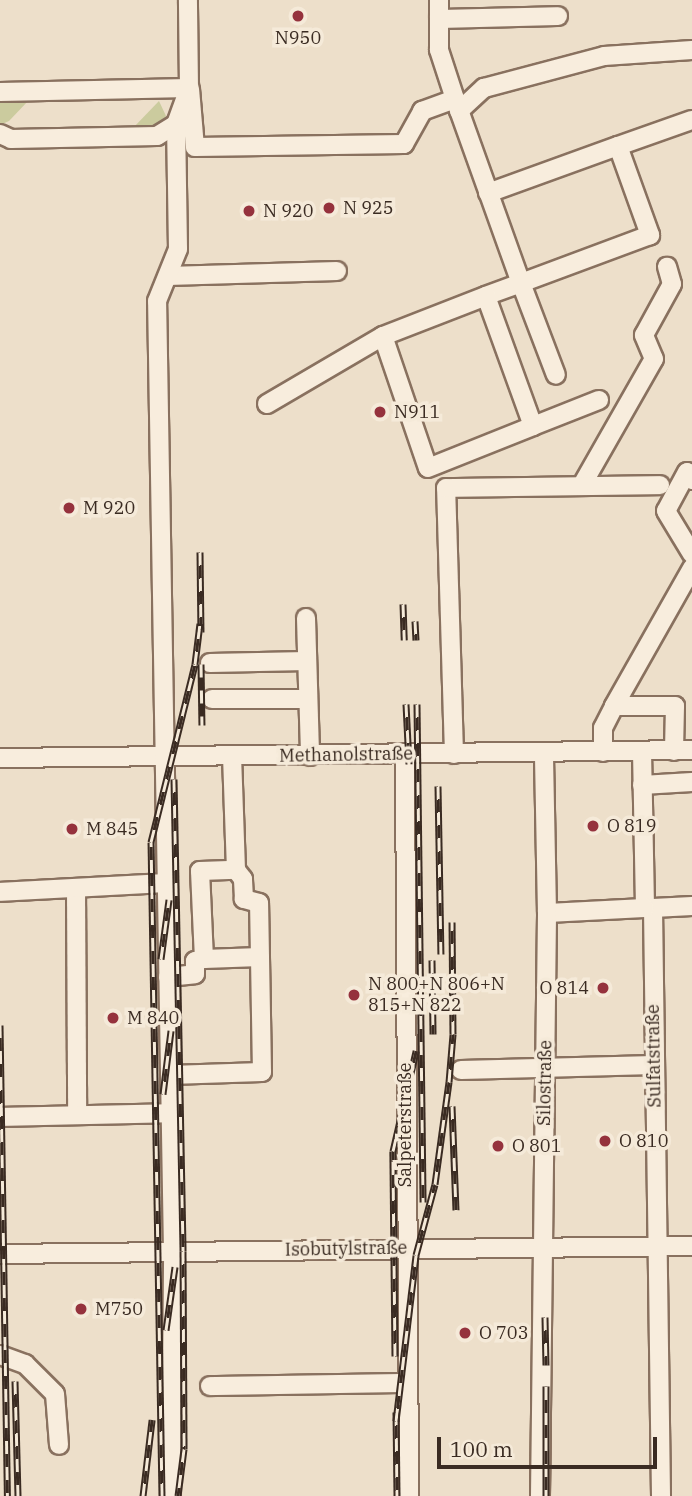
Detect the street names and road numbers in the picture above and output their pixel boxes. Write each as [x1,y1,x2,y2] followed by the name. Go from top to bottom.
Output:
[279,743,413,767] street label: Methanolstraße
[642,1004,666,1108] street label: Sulfatstraße
[533,1040,557,1126] street label: Silostraße
[394,1063,416,1187] street label: Salpeterstraße
[285,1237,407,1261] street label: Isobutylstraße

